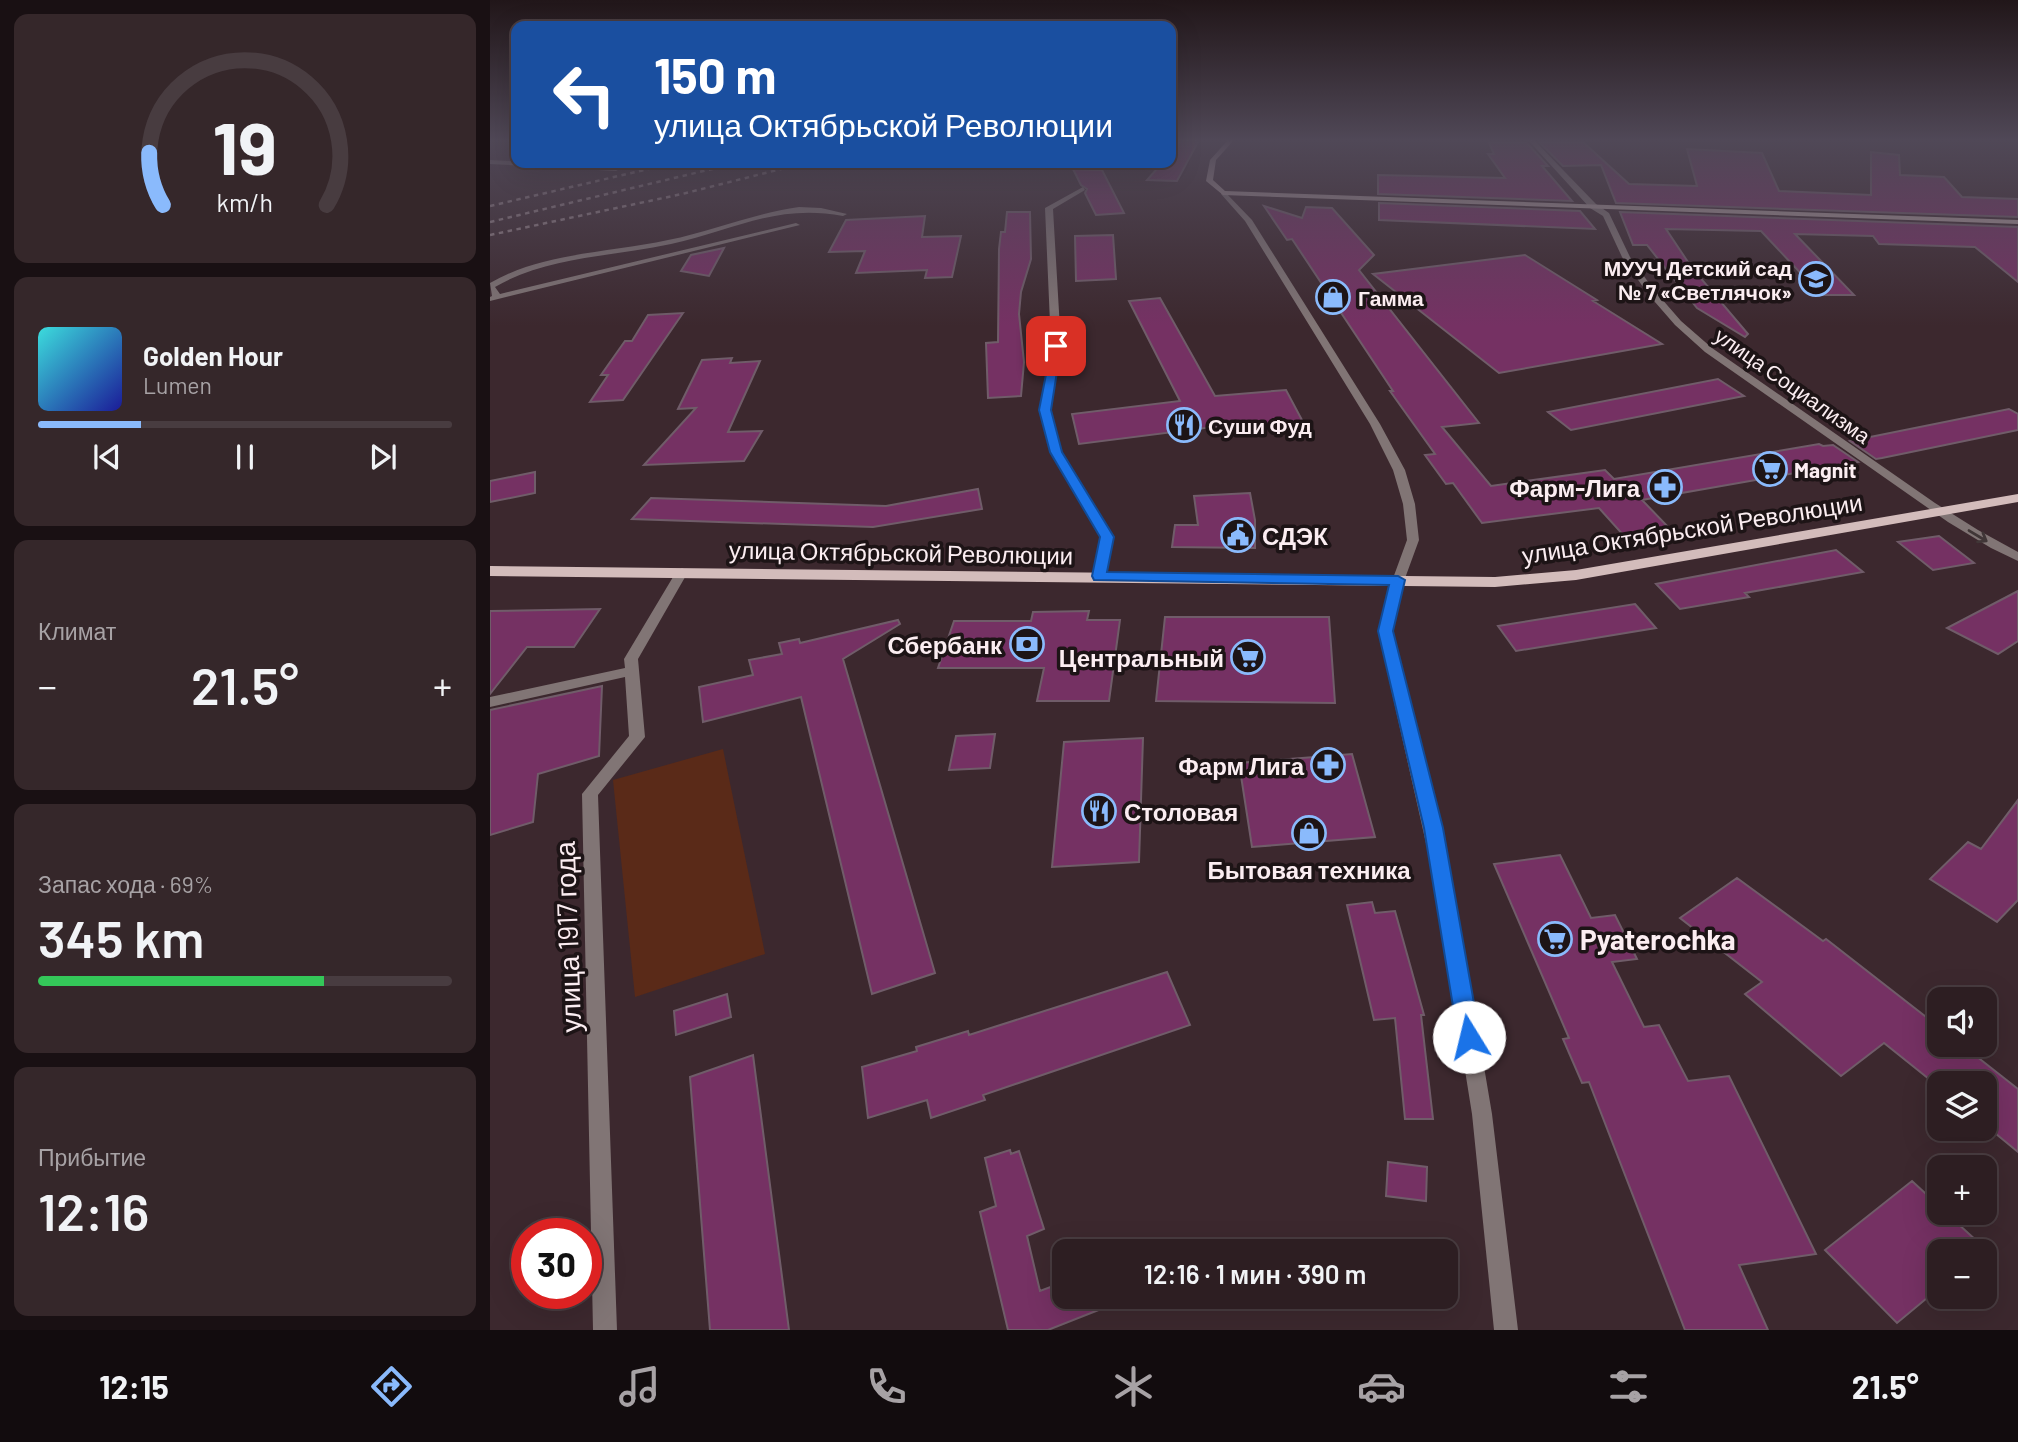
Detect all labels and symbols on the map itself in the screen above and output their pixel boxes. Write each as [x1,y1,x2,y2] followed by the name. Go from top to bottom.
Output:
[1604,255,1792,304] place label: МУУЧ Детский сад № 7 «Светлячок»
[1797,260,1835,298] school or university icon: МУУЧ Детский сад № 7 «Светлячок»
[1314,278,1352,316] shop icon: Гамма
[1358,285,1424,310] place label: Гамма
[1026,316,1086,376] pin
[1710,322,1876,448] street label: улица Социализма
[1165,406,1203,444] restaurant icon: Суши Фуд
[1208,413,1312,438] place label: Суши Фуд
[1751,450,1789,488] supermarket icon: Magnit
[1794,457,1857,482] place label: Magnit
[1646,468,1684,506] pharmacy icon: Фарм-Лига
[1509,473,1641,502] place label: Фарм-Лига
[1520,487,1864,569] street label: улица Октябрьской Революции
[1219,516,1257,554] public building icon: СДЭК
[1262,521,1328,550] place label: СДЭК
[1967,529,1987,543] one-way arrow
[729,534,1073,570] street label: улица Октябрьской Революции
[1008,625,1046,663] bank icon: Сбербанк
[887,630,1003,659] place label: Сбербанк
[1229,638,1267,676] supermarket icon: Центральный
[1059,643,1224,672] place label: Центральный
[1309,746,1347,784] pharmacy icon: Фарм Лига
[1178,751,1305,780] place label: Фарм Лига
[1080,792,1118,830] restaurant icon: Столовая
[1124,797,1238,826] place label: Столовая
[1290,814,1328,852] shop icon: Бытовая техника
[547,840,587,1033] street label: улица 1917 года
[1207,855,1411,884] place label: Бытовая техника
[1536,920,1574,958] supermarket icon: Pyaterochka
[1580,922,1736,956] place label: Pyaterochka
[1432,1000,1506,1074] position arrow
[511,1218,602,1309] speed limit sign: 30

